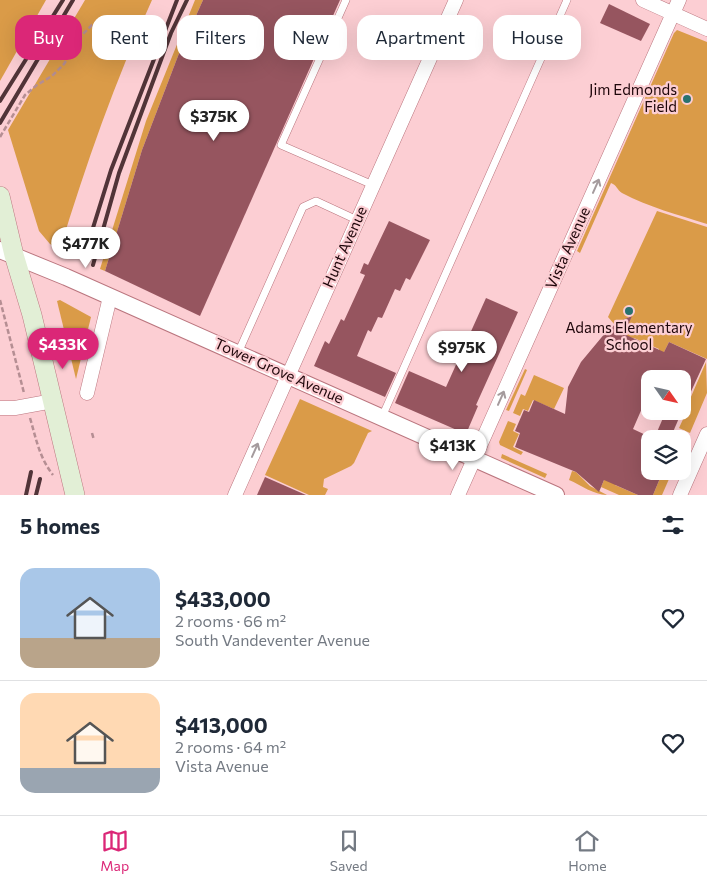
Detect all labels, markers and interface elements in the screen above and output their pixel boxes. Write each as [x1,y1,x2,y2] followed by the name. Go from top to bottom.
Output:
[15,15,82,60] chip: Buy
[92,15,167,60] chip: Rent
[177,15,264,60] chip: Filters
[274,15,347,60] chip: New
[357,15,483,60] chip: Apartment
[493,15,581,60] chip: House
[589,80,677,115] place label: Jim Edmonds Field
[681,93,693,105] marker: Jim Edmonds Field
[179,100,249,142] pin: $375K
[190,106,238,125] text: $375K
[591,179,601,194] one-way arrow
[318,203,370,290] street label: Hunt Avenue
[541,204,593,291] street label: Vista Avenue
[51,226,121,269] pin: $477K
[62,233,110,252] text: $477K
[623,305,635,317] marker: Adams Elementary School
[565,318,693,353] place label: Adams Elementary School
[28,328,98,370] pin: $433K
[427,330,497,373] pin: $975K
[39,334,87,353] text: $433K
[212,334,347,407] street label: Tower Grove Avenue
[438,337,486,356] text: $975K
[641,370,691,420] north arrow
[641,370,691,480] map controls
[497,391,507,406] one-way arrow
[418,428,488,471] pin: $413K
[641,430,691,480] button: layers
[430,435,476,454] text: $413K
[250,443,260,458] one-way arrow
[659,511,687,539] icon: filters
[20,513,100,538] text: 5 homes
[175,586,271,611] text: $433,000
[60,588,120,648] icon: home
[659,604,687,632] icon: heart
[175,611,286,630] text: 2 rooms · 66 m²
[175,630,370,649] text: South Vandeventer Avenue
[175,712,268,737] text: $413,000
[60,713,120,773] icon: home
[659,729,687,757] icon: heart
[175,737,286,756] text: 2 rooms · 64 m²
[175,756,269,775] text: Vista Avenue
[100,827,129,874] tab: Map
[330,827,368,874] tab: Saved
[568,827,607,874] tab: Home

